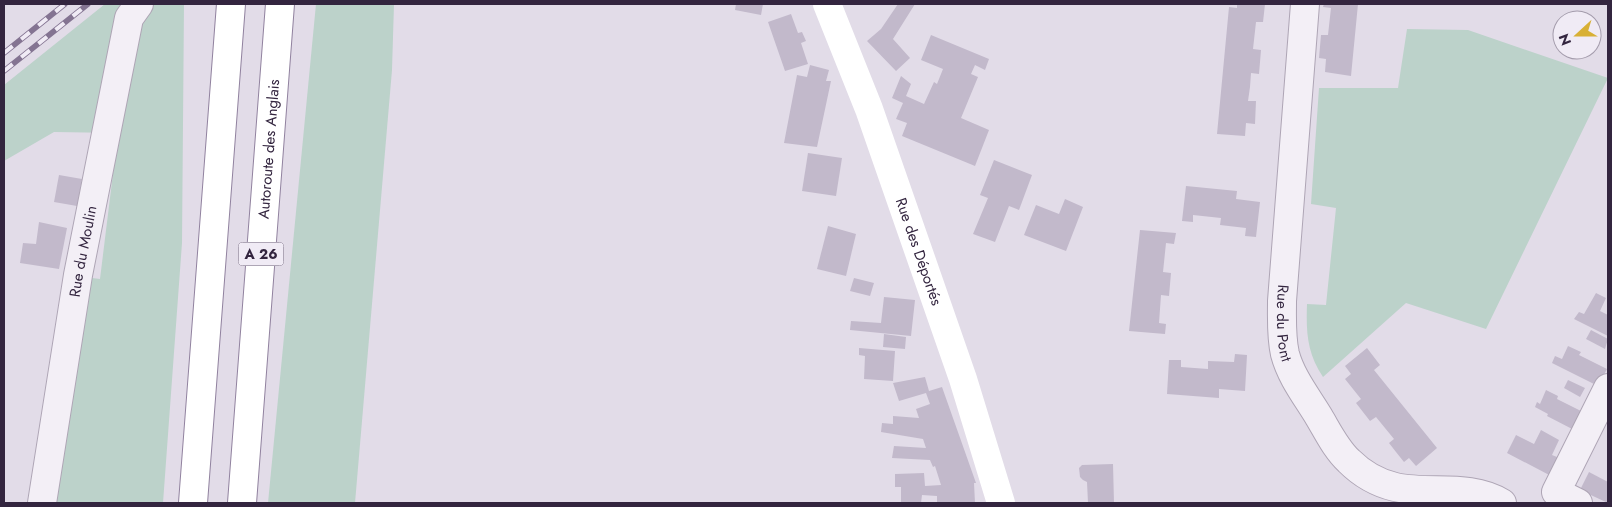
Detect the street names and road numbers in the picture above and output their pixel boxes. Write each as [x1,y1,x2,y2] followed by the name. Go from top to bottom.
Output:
[253,78,285,220] street label: Autoroute des Anglais
[890,195,948,308] street label: Rue des Déportés
[64,204,103,299] street label: Rue du Moulin
[238,242,284,266] road number: A 26
[1271,284,1298,365] street label: Rue du Pont

